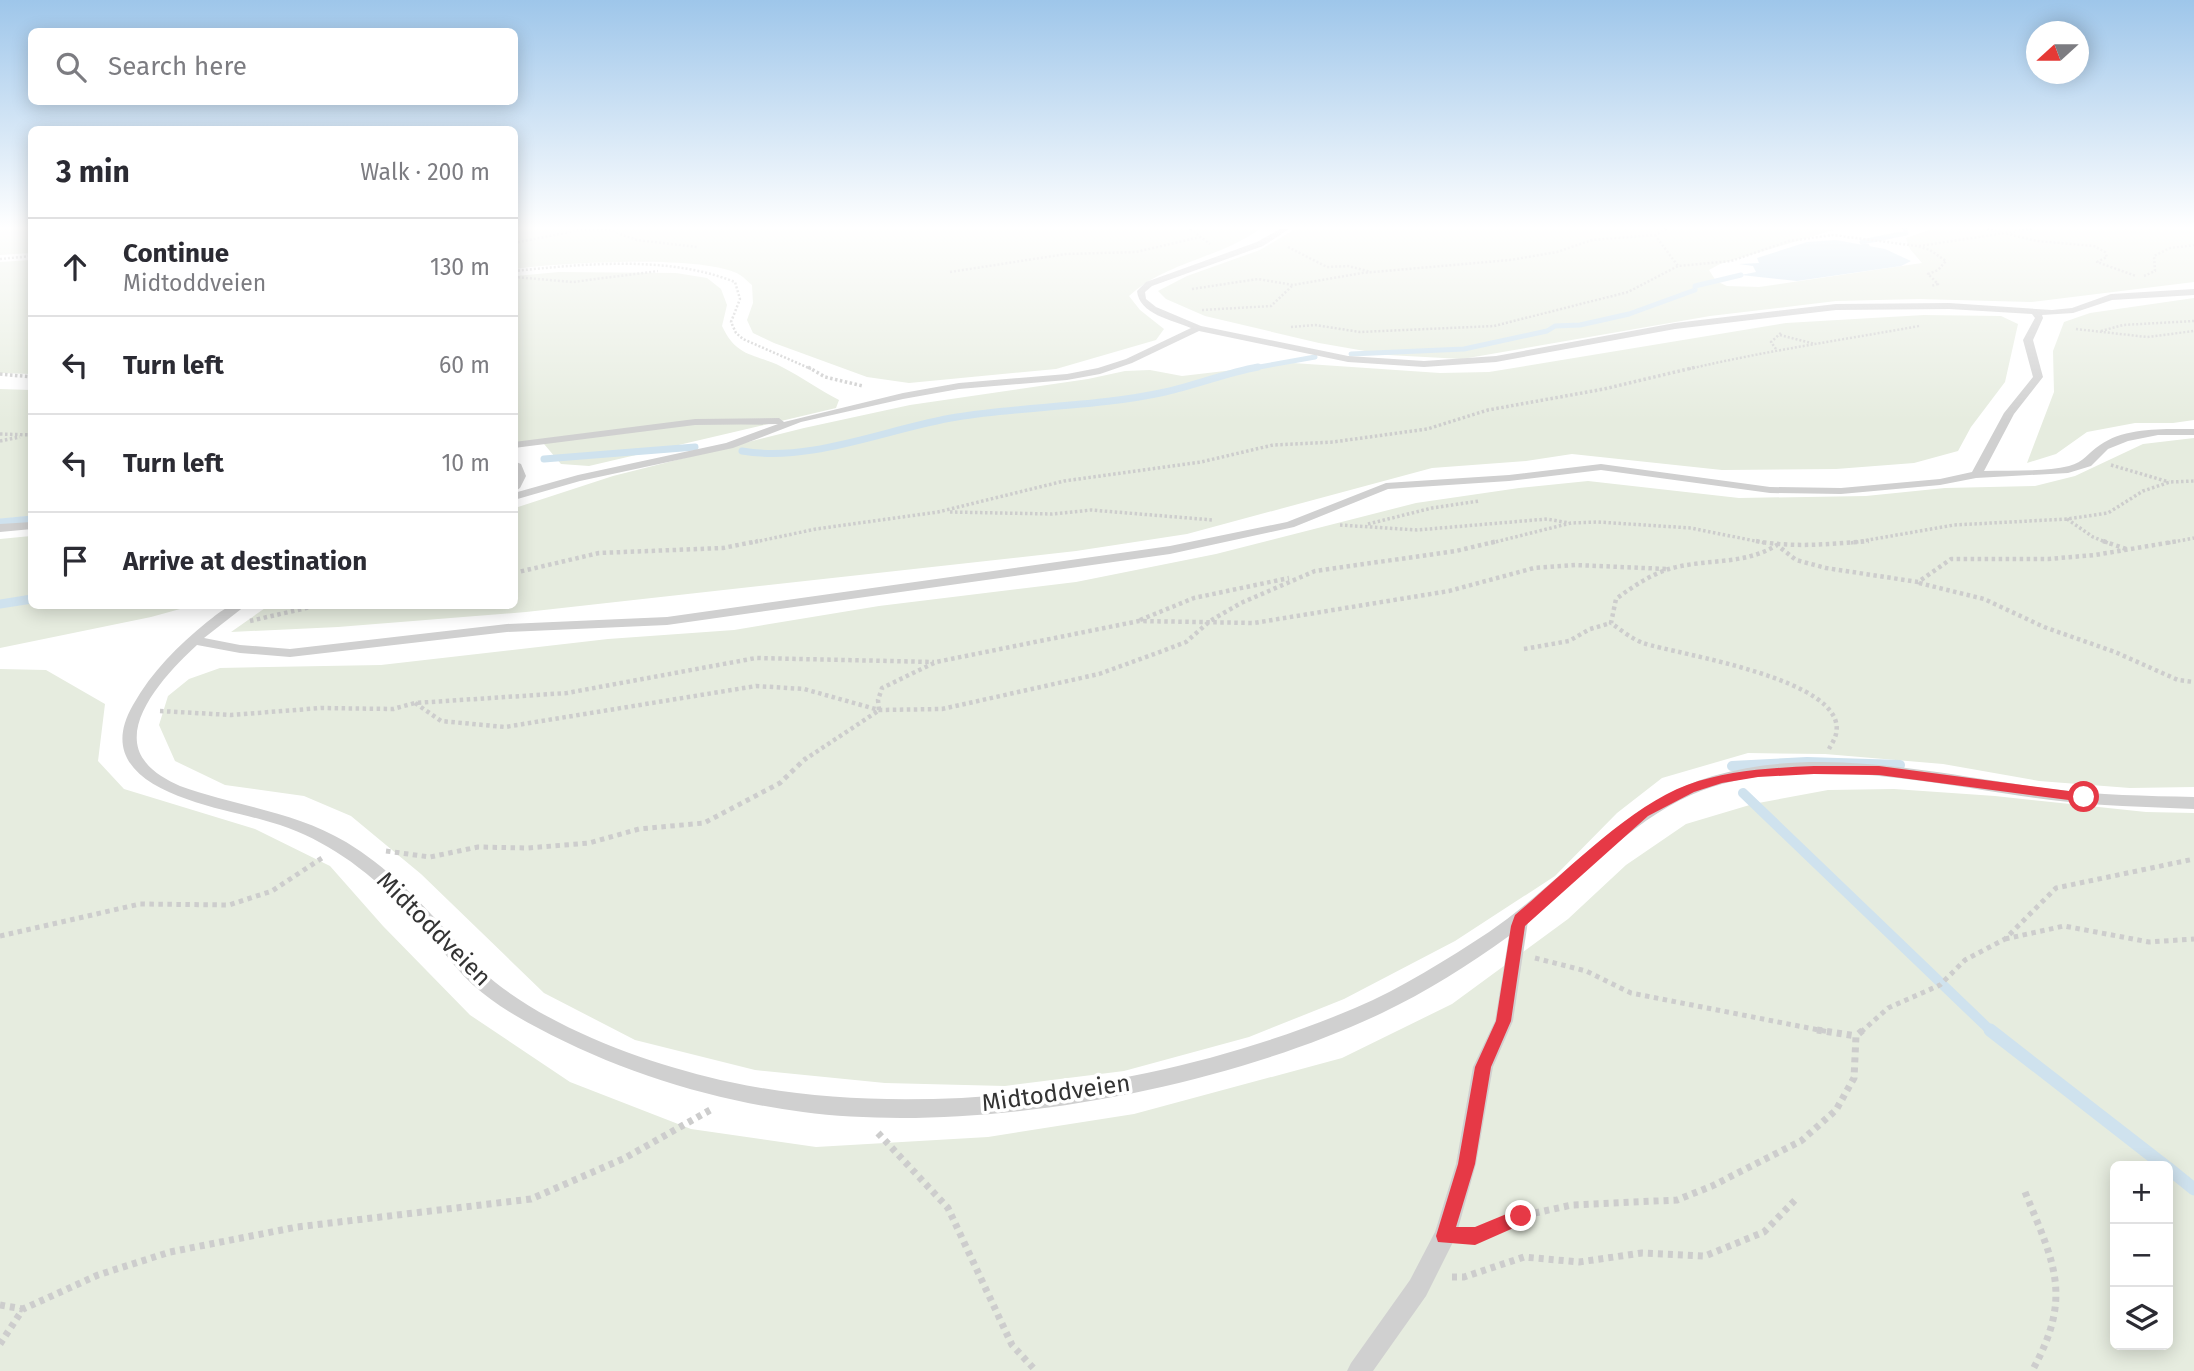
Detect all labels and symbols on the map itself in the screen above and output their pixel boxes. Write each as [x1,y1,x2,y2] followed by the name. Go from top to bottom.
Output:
[2026,21,2089,84] north arrow
[2068,781,2099,812] route start
[371,866,497,992] street label: Midtoddveien
[980,1069,1132,1117] street label: Midtoddveien
[1505,1200,1536,1231] route end

